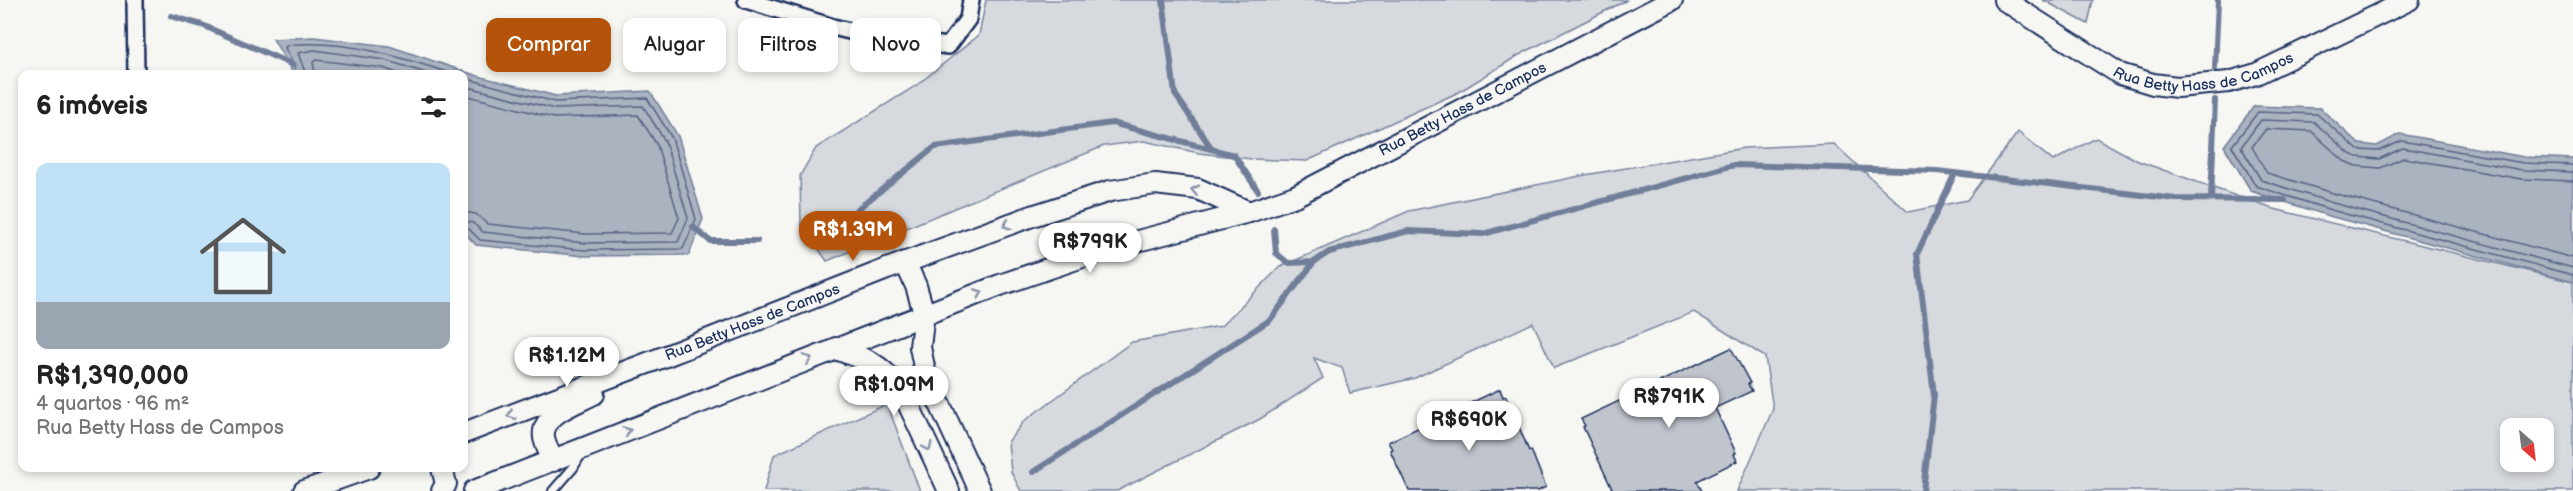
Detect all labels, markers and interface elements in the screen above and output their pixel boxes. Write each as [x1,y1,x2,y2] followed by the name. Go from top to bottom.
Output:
[486,18,611,72] chip: Comprar
[623,18,726,72] chip: Alugar
[738,18,838,72] chip: Filtros
[850,18,941,72] chip: Novo
[2109,48,2297,97] street label: Rua Betty Hass de Campos
[1376,57,1550,160] street label: Rua Betty Hass de Campos
[417,90,450,123] icon: filters
[36,91,148,122] text: 6 imóveis
[1190,185,1200,198] one-way arrow
[189,202,297,310] icon: home
[798,211,908,262] pin: R$1.39M
[813,218,893,242] text: R$1.39M
[1002,218,1013,230] one-way arrow
[1041,223,1139,274] pin: R$799K
[1053,230,1127,254] text: R$799K
[662,279,843,365] street label: Rua Betty Hass de Campos
[973,287,984,300] one-way arrow
[512,337,622,388] pin: R$1.12M
[528,344,606,368] text: R$1.12M
[801,354,812,366] one-way arrow
[36,361,189,392] text: R$1,390,000
[839,366,949,417] pin: R$1.09M
[853,373,935,397] text: R$1.09M
[1620,378,1718,429] pin: R$791K
[1633,385,1705,409] text: R$791K
[36,392,189,416] text: 4 quartos · 96 m²
[1420,401,1518,452] pin: R$690K
[506,407,517,420] one-way arrow
[1431,408,1507,432] text: R$690K
[36,416,284,440] text: Rua Betty Hass de Campos
[2500,418,2554,472] north arrow
[2500,418,2554,472] map controls
[621,426,631,439] one-way arrow
[921,440,933,451] one-way arrow

